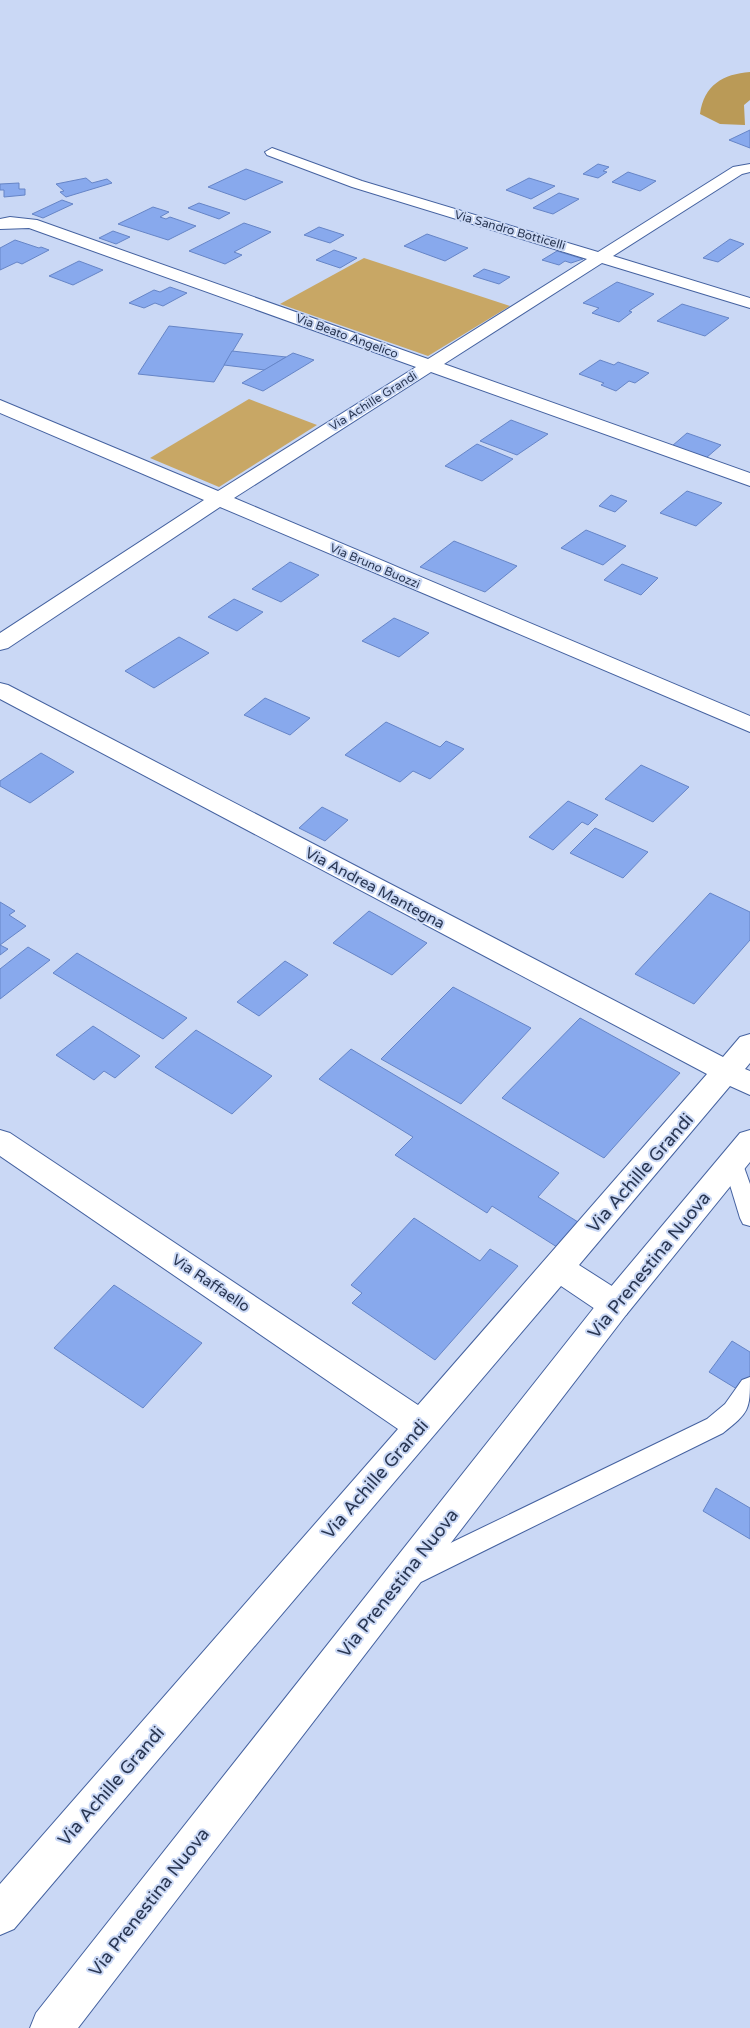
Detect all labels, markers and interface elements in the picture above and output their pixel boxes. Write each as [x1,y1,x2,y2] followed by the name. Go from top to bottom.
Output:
[453,207,567,253] street label: Via Sandro Botticelli
[294,311,400,361] street label: Via Beato Angelico
[327,368,419,434] street label: Via Achille Grandi
[328,541,422,591] street label: Via Bruno Buozzi
[302,844,448,932] street label: Via Andrea Mantegna
[582,1109,698,1237] street label: Via Achille Grandi
[583,1187,715,1343] street label: Via Prenestina Nuova
[169,1250,253,1316] street label: Via Raffaello
[317,1415,433,1543] street label: Via Achille Grandi
[333,1504,463,1662] street label: Via Prenestina Nuova
[53,1722,169,1850] street label: Via Achille Grandi
[84,1823,214,1981] street label: Via Prenestina Nuova

